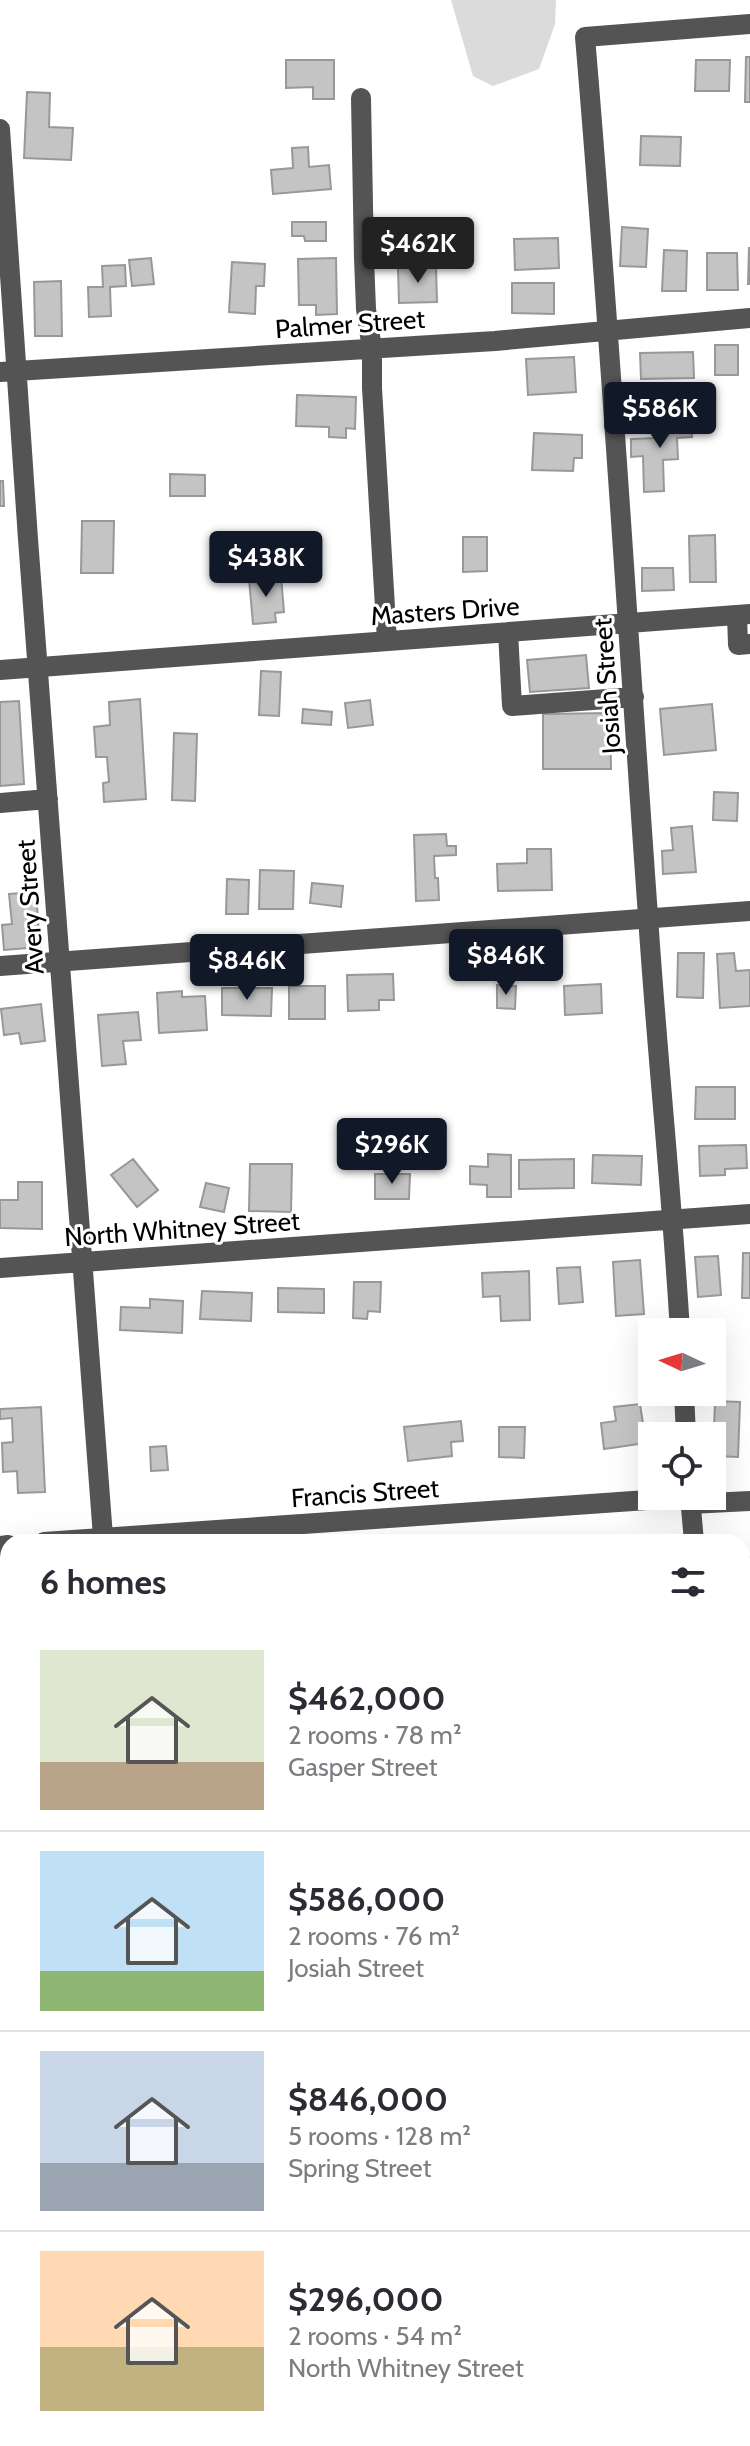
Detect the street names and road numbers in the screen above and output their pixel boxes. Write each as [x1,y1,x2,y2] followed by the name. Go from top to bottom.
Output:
[274,303,426,345] street label: Palmer Street
[369,590,521,632] street label: Masters Drive
[586,617,628,756] street label: Josiah Street
[9,838,51,975] street label: Avery Street
[63,1205,301,1253] street label: North Whitney Street
[290,1472,440,1514] street label: Francis Street

